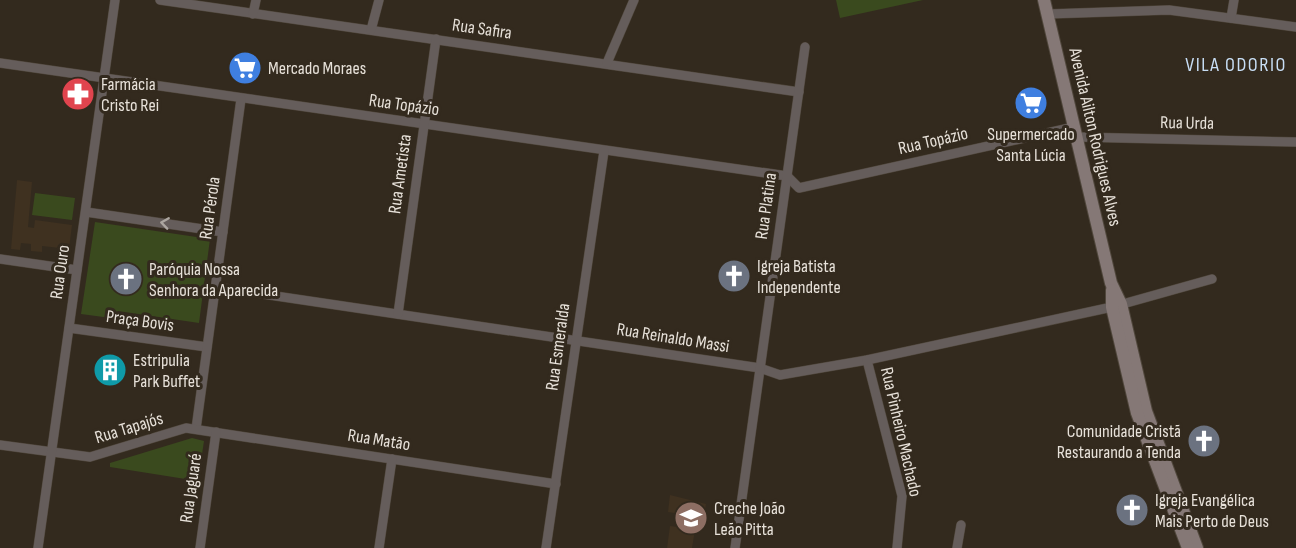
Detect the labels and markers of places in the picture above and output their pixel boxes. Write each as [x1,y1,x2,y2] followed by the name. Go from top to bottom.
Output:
[227,50,263,86] supermarket icon: Mercado Moraes
[268,58,366,79] place label: Mercado Moraes
[101,74,159,116] place label: Farmácia Cristo Rei
[60,76,96,112] pharmacy icon: Farmácia Cristo Rei
[1013,85,1049,121] supermarket icon: Supermercado Santa Lúcia
[987,124,1075,166] place label: Supermercado Santa Lúcia
[757,256,841,298] place label: Igreja Batista Independente
[716,258,752,294] church icon: Igreja Batista Independente
[149,259,278,301] place label: Paróquia Nossa Senhora da Aparecida
[108,261,144,297] church icon: Paróquia Nossa Senhora da Aparecida
[133,350,201,392] place label: Estripulia Park Buffet
[92,352,128,388] building icon: Estripulia Park Buffet
[1057,421,1181,463] place label: Comunidade Cristã Restaurando a Tenda
[1186,423,1222,459] church icon: Comunidade Cristã Restaurando a Tenda
[1155,490,1269,532] place label: Igreja Evangélica Mais Perto de Deus
[1114,492,1150,528] church icon: Igreja Evangélica Mais Perto de Deus
[714,498,785,540] place label: Creche João Leão Pitta
[673,500,709,536] school or university icon: Creche João Leão Pitta

